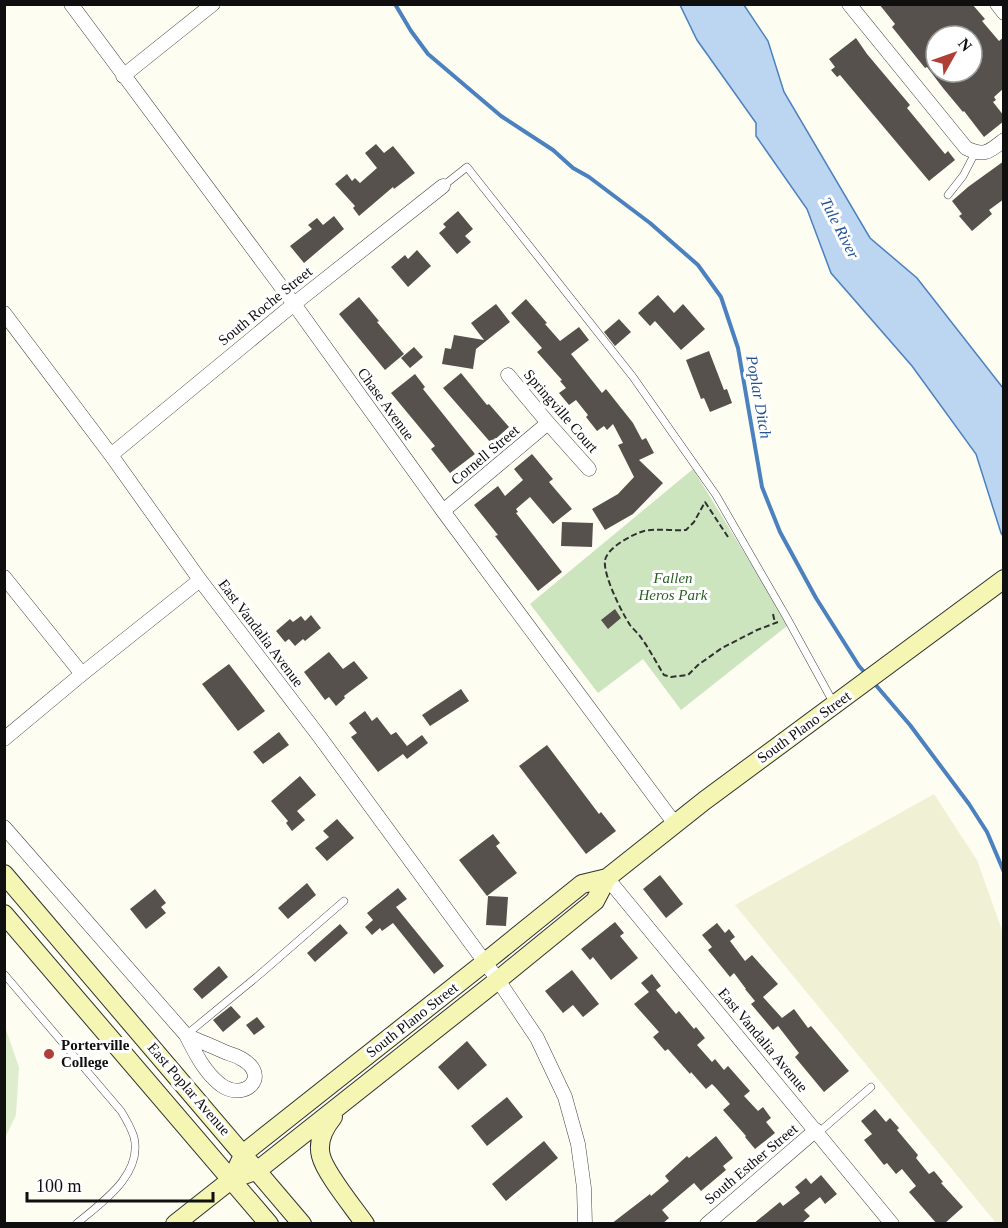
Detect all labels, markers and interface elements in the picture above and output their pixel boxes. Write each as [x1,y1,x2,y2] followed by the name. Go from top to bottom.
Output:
[924,24,984,84] north arrow
[955,35,976,55] text: N
[817,195,863,262] water label: Tule River
[215,263,316,349] street label: South Roche Street
[742,353,775,440] water label: Poplar Ditch
[355,365,418,443] street label: Chase Avenue
[521,366,602,456] street label: Springville Court
[448,421,523,488] street label: Cornell Street
[637,570,708,603] park label: Fallen Heros Park
[215,576,307,690] street label: East Vandalia Avenue
[754,687,855,766] street label: South Plano Street
[363,979,462,1061] street label: South Plano Street
[715,985,811,1095] street label: East Vandalia Avenue
[61,1037,130,1070] place label: Porterville College
[145,1040,234,1139] street label: East Poplar Avenue
[42,1047,56,1061] marker: Porterville College
[701,1120,801,1207] street label: South Esther Street
[27,1165,213,1203] scale bar
[36,1176,82,1196] text: 100 m

